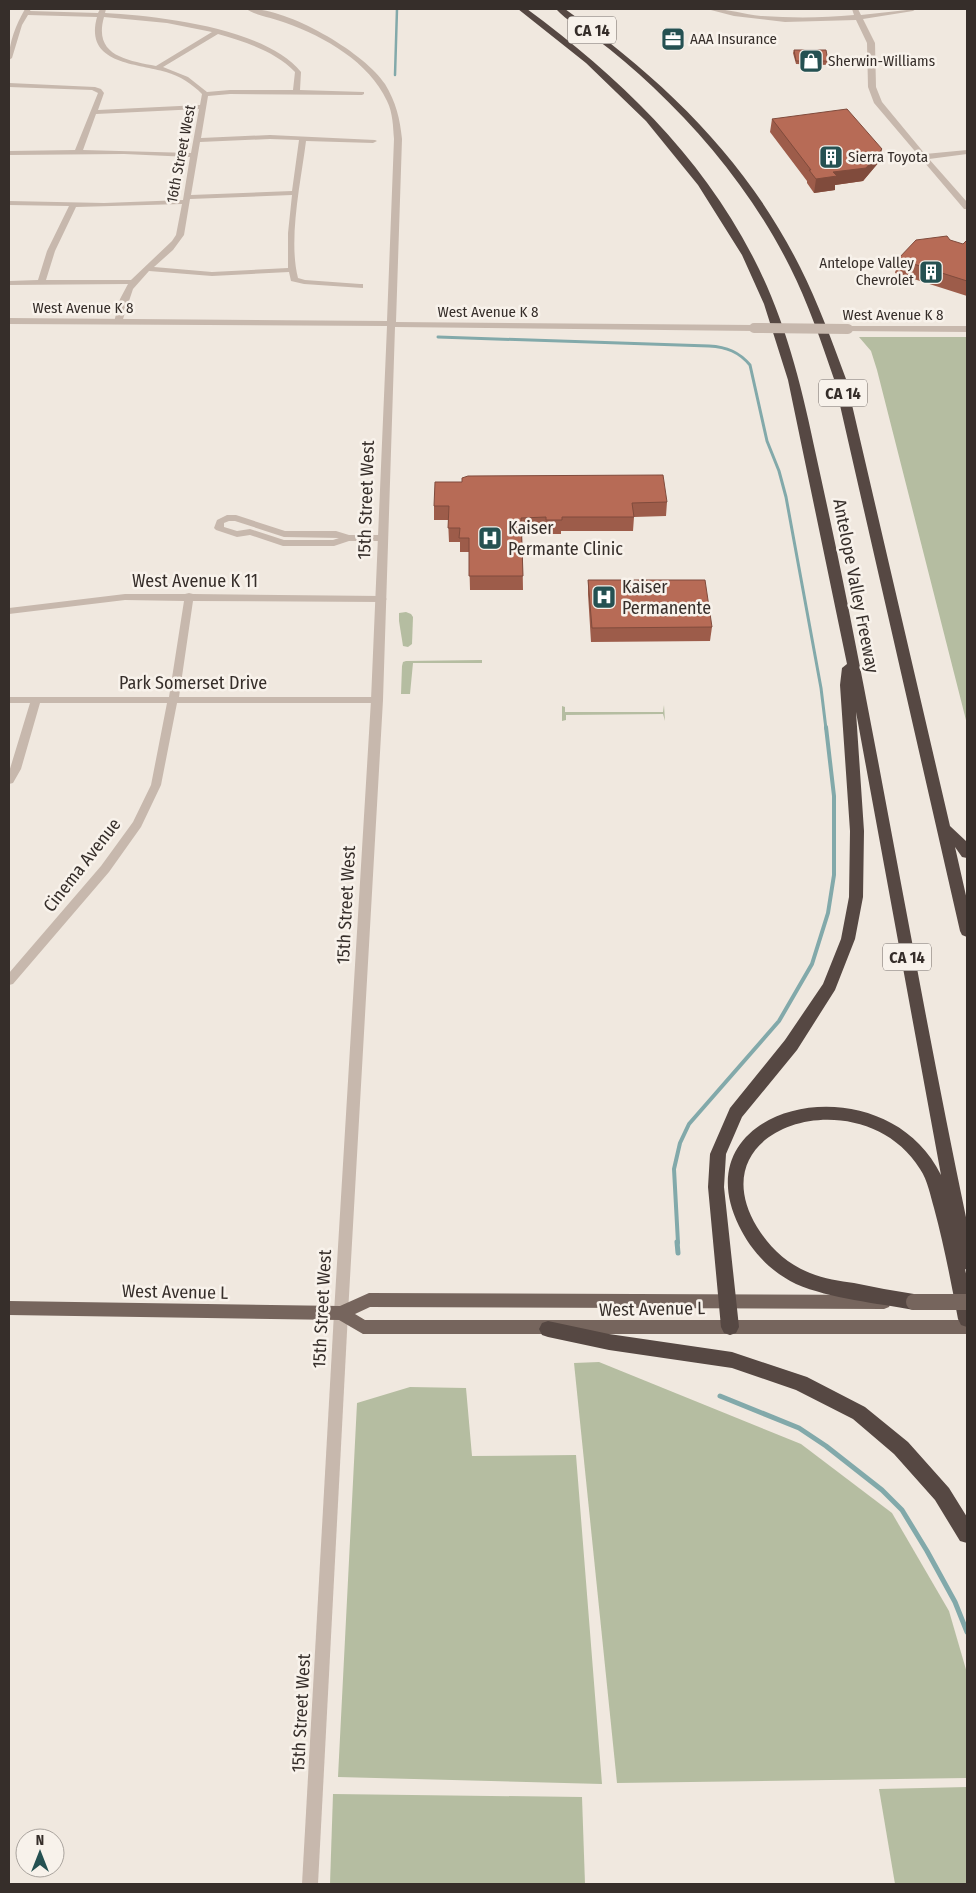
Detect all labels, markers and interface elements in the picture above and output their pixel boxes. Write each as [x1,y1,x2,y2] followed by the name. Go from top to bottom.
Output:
[568,16,616,44] road number: CA 14
[660,26,686,52] office icon: AAA Insurance
[690,30,777,48] place label: AAA Insurance
[798,48,824,74] shop icon: Sherwin-Williams
[828,52,935,70] place label: Sherwin-Williams
[163,103,199,205] street label: 16th Street West
[818,144,844,170] building icon: Sierra Toyota
[848,148,928,166] place label: Sierra Toyota
[819,254,914,289] place label: Antelope Valley Chevrolet
[918,259,944,285] building icon: Antelope Valley Chevrolet
[33,299,133,317] street label: West Avenue K 8
[438,303,538,321] street label: West Avenue K 8
[843,306,943,324] street label: West Avenue K 8
[819,379,867,406] road number: CA 14
[353,440,379,560] street label: 15th Street West
[828,497,884,675] street label: Antelope Valley Freeway
[508,517,623,560] place label: Kaiser Permante Clinic
[477,525,503,551] hospital icon: Kaiser Permante Clinic
[132,570,258,592] street label: West Avenue K 11
[622,576,711,619] place label: Kaiser Permanente
[591,584,617,610] hospital icon: Kaiser Permanente
[119,672,267,694] street label: Park Somerset Drive
[39,814,126,916] street label: Cinema Avenue
[332,845,360,965] street label: 15th Street West
[883,944,931,970] road number: CA 14
[308,1249,336,1369] street label: 15th Street West
[122,1280,228,1304] street label: West Avenue L
[599,1297,705,1321] street label: West Avenue L
[287,1653,315,1773] street label: 15th Street West
[15,1828,65,1878] north arrow
[36,1832,44,1849] text: N

